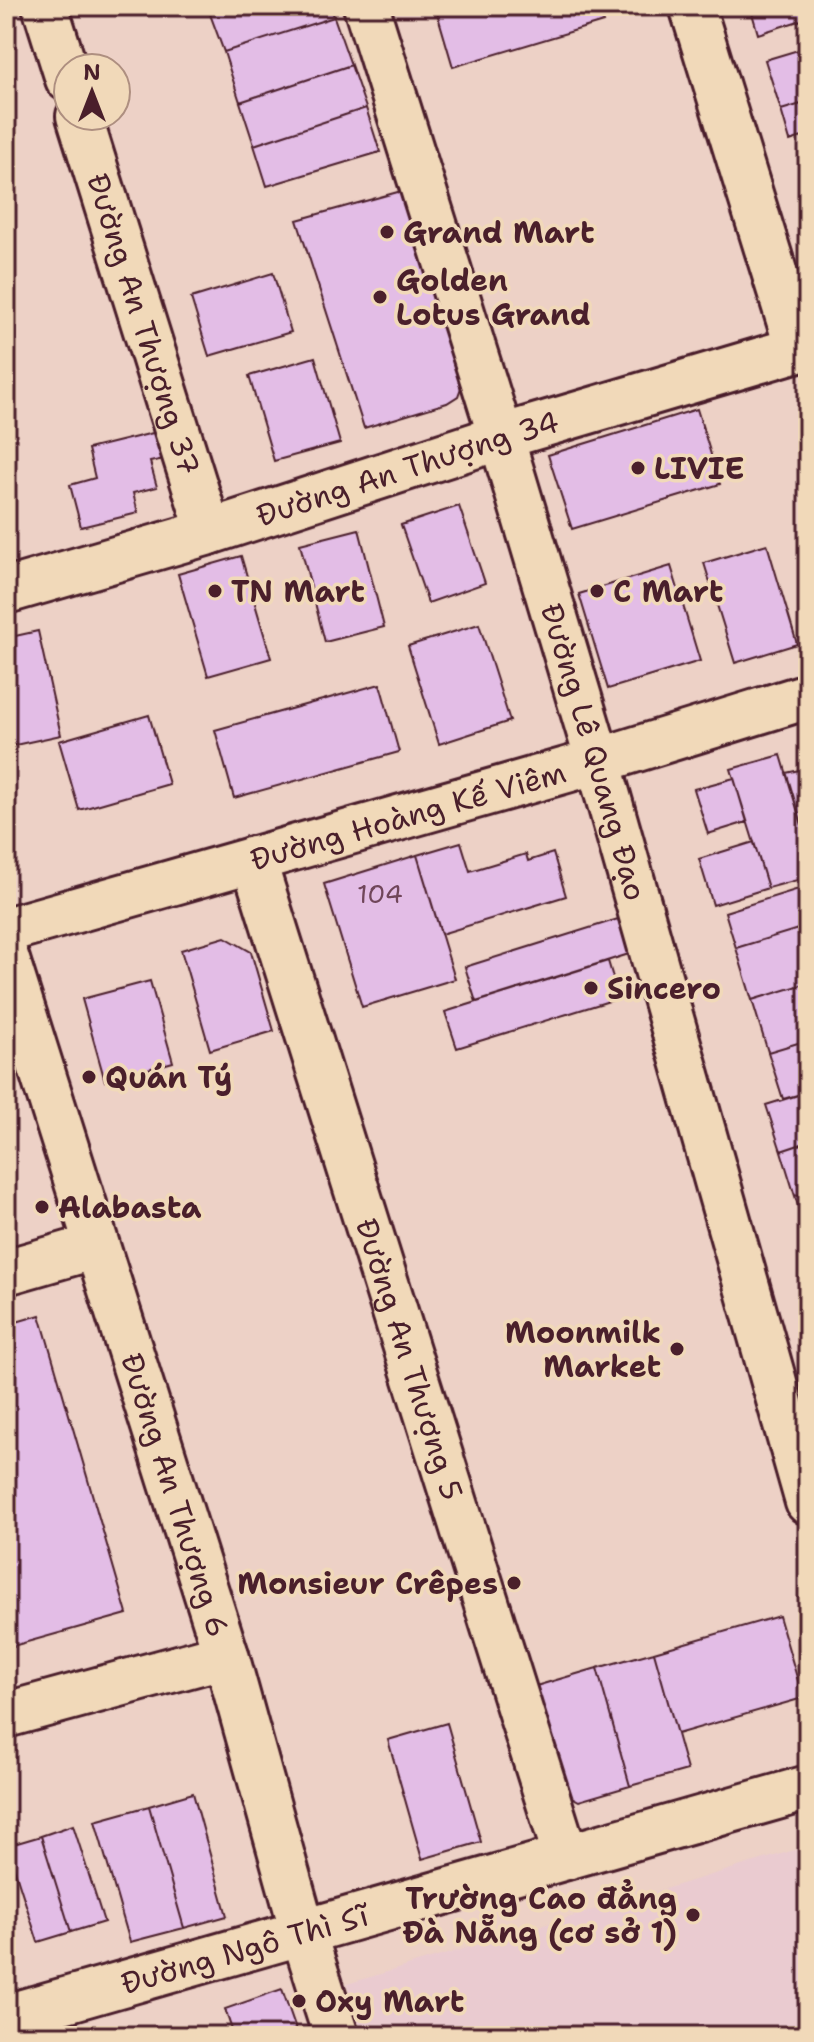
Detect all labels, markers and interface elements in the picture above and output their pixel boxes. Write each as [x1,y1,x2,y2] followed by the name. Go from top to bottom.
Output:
[52,52,132,132] north arrow
[83,58,101,87] text: N
[78,168,210,480] street label: Đường An Thượng 37
[403,212,595,253] place label: Grand Mart
[378,223,396,241] marker: Grand Mart
[396,260,591,335] place label: Golden Lotus Grand
[371,288,389,306] marker: Golden Lotus Grand
[251,401,564,536] street label: Đường An Thượng 34
[654,448,744,489] place label: LIVIE
[629,459,647,477] marker: LIVIE
[231,571,365,612] place label: TN Mart
[613,571,723,612] place label: C Mart
[206,582,224,600] marker: TN Mart
[588,582,606,600] marker: C Mart
[531,598,657,905] street label: Đường Lê Quang Đạo
[245,751,571,880] street label: Đường Hoàng Kế Viêm
[357,876,403,911] house number: 104
[607,968,721,1009] place label: Sincero
[582,979,600,997] marker: Sincero
[105,1057,232,1098] place label: Quán Tý
[80,1068,98,1086] marker: Quán Tý
[58,1187,202,1228] place label: Alabasta
[33,1198,51,1216] marker: Alabasta
[346,1213,473,1505] street label: Đường An Thượng 5
[505,1312,661,1387] place label: Moonmilk Market
[668,1340,686,1358] marker: Moonmilk Market
[112,1348,240,1642] street label: Đường An Thượng 6
[237,1563,498,1604] place label: Monsieur Crêpes
[505,1574,523,1592] marker: Monsieur Crêpes
[402,1878,677,1953] place label: Trường Cao đẳng Đà Nẵng (cơ sở 1)
[116,1893,375,2004] street label: Đường Ngô Thì Sĩ
[684,1906,702,1924] marker: Trường Cao đẳng Đà Nẵng (cơ sở 1)
[315,1981,464,2022] place label: Oxy Mart
[290,1992,308,2010] marker: Oxy Mart

